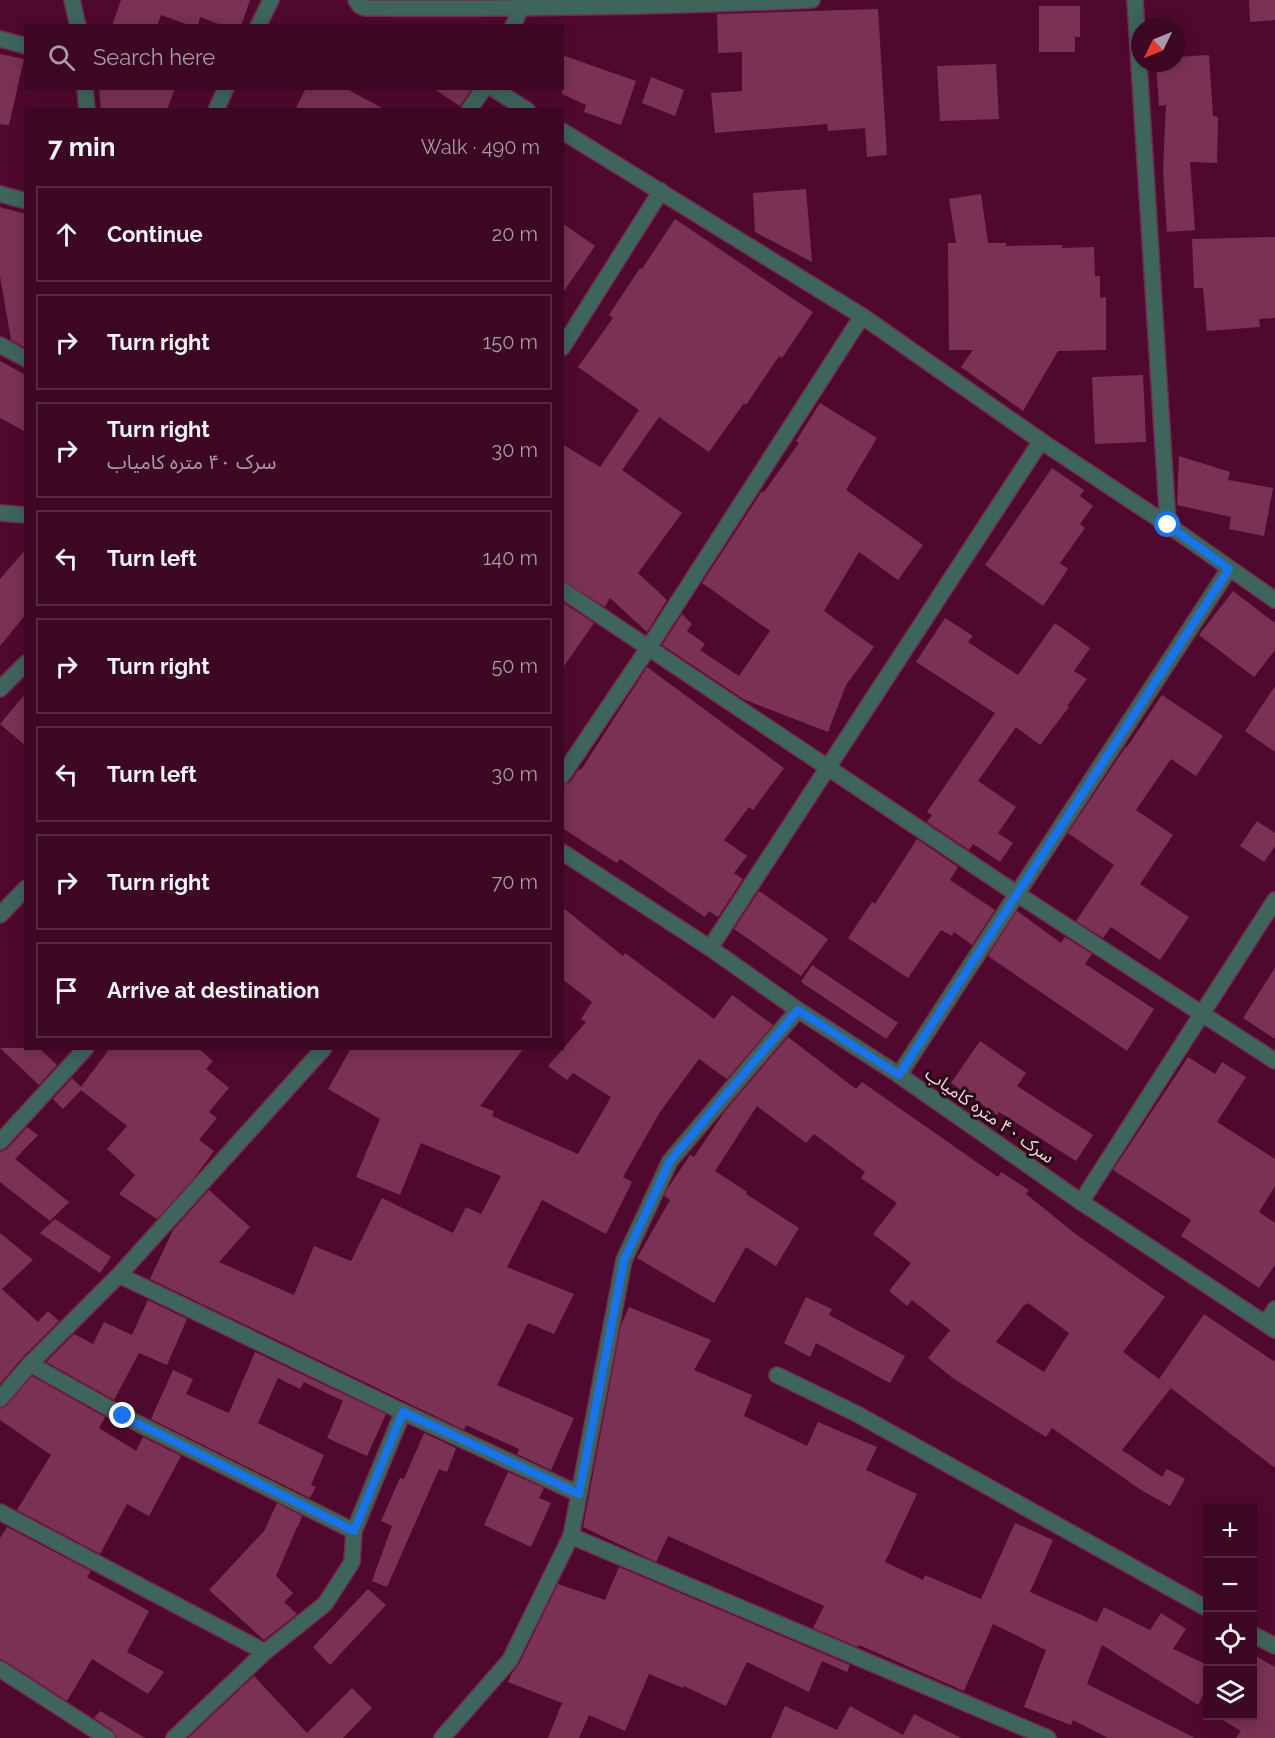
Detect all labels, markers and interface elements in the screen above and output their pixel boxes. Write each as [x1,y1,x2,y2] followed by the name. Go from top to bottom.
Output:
[1131,18,1185,72] north arrow
[24,24,564,90] search box
[45,41,78,74] icon: search
[93,44,215,70] text: Search here
[48,132,115,162] text: 7 min
[421,135,540,159] text: Walk · 490 m
[50,218,83,251] icon: ahead
[107,221,203,247] text: Continue
[492,222,538,246] text: 20 m
[50,326,83,359] icon: right
[107,329,210,355] text: Turn right
[483,330,538,354] text: 150 m
[107,416,210,442] text: Turn right
[50,434,83,467] icon: right
[492,438,538,462] text: 30 m
[107,450,276,474] text: سرک ۴۰ متره کامیاب
[1154,511,1180,537] route start
[50,542,83,575] icon: left
[107,545,197,571] text: Turn left
[483,546,538,570] text: 140 m
[50,650,83,683] icon: right
[107,653,210,679] text: Turn right
[491,654,538,678] text: 50 m
[50,758,83,791] icon: left
[107,761,197,787] text: Turn left
[492,762,538,786] text: 30 m
[50,866,83,899] icon: right
[107,869,210,895] text: Turn right
[492,870,538,894] text: 70 m
[50,974,83,1007] icon: arrive
[107,977,320,1003] text: Arrive at destination
[921,1063,1058,1168] street label: سرک ۴۰ متره کامیاب
[109,1402,135,1428] route end
[1203,1504,1257,1720] map controls
[1203,1504,1257,1558] button: +
[1203,1558,1257,1612] button: −
[1203,1612,1257,1666] button: locate
[1203,1666,1257,1720] button: layers

